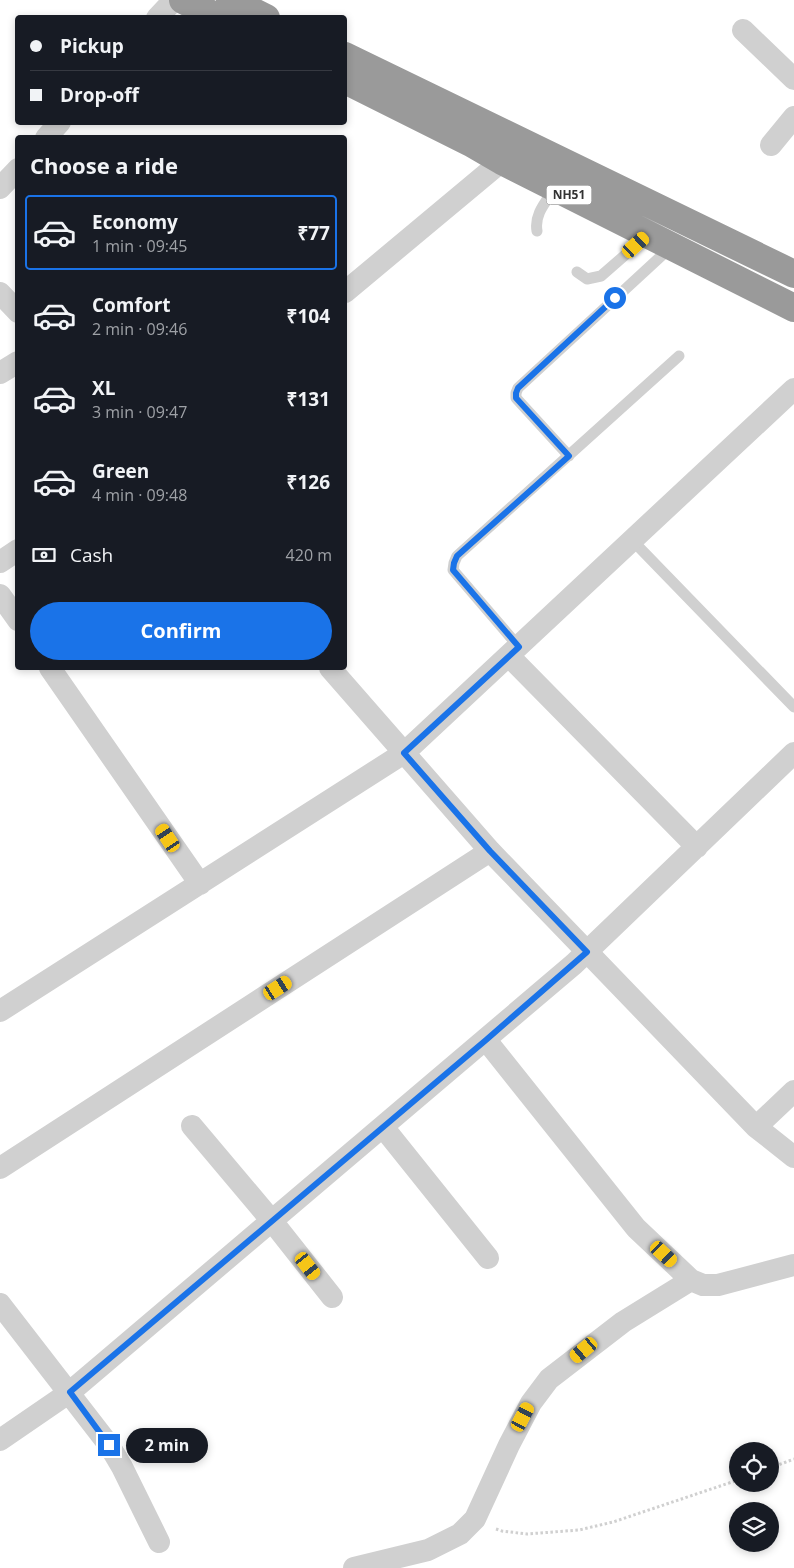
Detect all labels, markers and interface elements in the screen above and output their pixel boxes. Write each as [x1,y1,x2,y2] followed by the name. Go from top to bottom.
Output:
[60,33,124,59] text: Pickup
[60,82,139,108] text: Drop-off
[30,150,178,180] text: Choose a ride
[546,186,592,204] road number: NH51
[92,209,178,235] text: Economy
[32,210,77,255] icon: car
[297,220,330,246] text: ₹77
[619,229,652,261] car
[92,235,187,257] text: 1 min · 09:45
[604,287,626,309] route start
[92,292,171,318] text: Comfort
[32,293,77,338] icon: car
[287,303,330,329] text: ₹104
[92,318,187,340] text: 2 min · 09:46
[92,375,115,401] text: XL
[32,376,77,421] icon: car
[287,386,330,412] text: ₹131
[92,401,187,423] text: 3 min · 09:47
[92,458,149,484] text: Green
[32,459,77,504] icon: car
[287,469,330,495] text: ₹126
[92,484,187,506] text: 4 min · 09:48
[30,541,58,569] icon: cash
[70,542,113,568] text: Cash
[286,544,332,566] text: 420 m
[30,602,332,660] button: Confirm
[153,821,182,855] car
[261,974,294,1002] car
[647,1238,680,1270] car
[292,1250,323,1282] car
[567,1335,600,1365] car
[509,1400,536,1434] car
[126,1428,209,1462] callout: 2 min
[98,1434,120,1456] route end
[145,1434,189,1456] text: 2 min
[729,1442,779,1552] map controls
[729,1442,779,1492] button: locate
[729,1502,779,1552] button: layers

